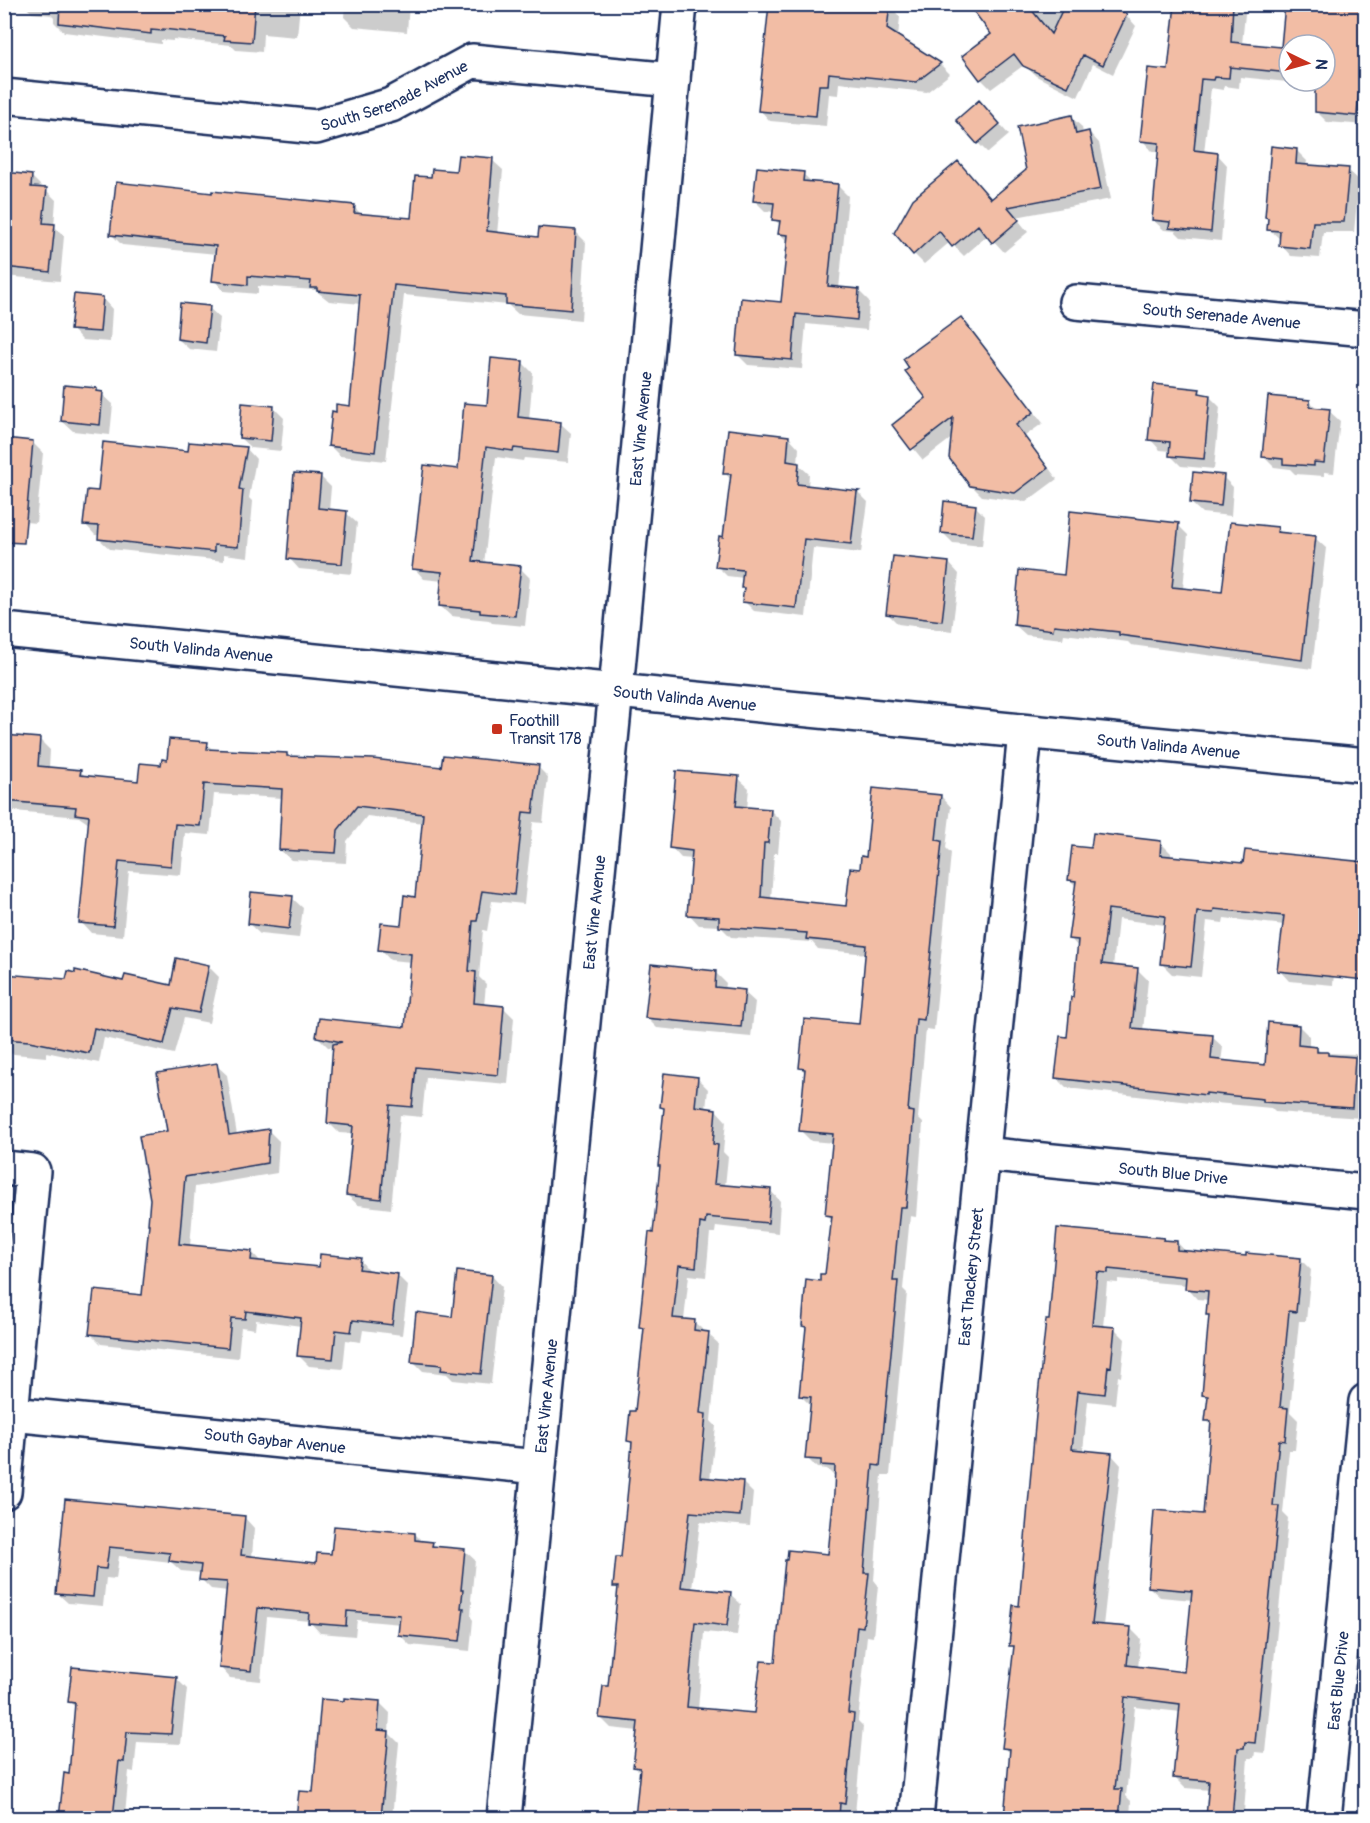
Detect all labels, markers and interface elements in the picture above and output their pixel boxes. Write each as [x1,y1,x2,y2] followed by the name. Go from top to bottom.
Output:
[1277,33,1337,93] north arrow
[318,56,472,136] street label: South Serenade Avenue
[1310,58,1331,71] text: N
[1141,299,1301,334] street label: South Serenade Avenue
[626,371,657,487] street label: East Vine Avenue
[128,633,274,667] street label: South Valinda Avenue
[612,682,757,716] street label: South Valinda Avenue
[509,711,582,749] place label: Foothill Transit 178
[490,722,504,736] marker: Foothill Transit 178
[1095,730,1241,764] street label: South Valinda Avenue
[579,854,611,971] street label: East Vine Avenue
[1117,1159,1229,1189] street label: South Blue Drive
[954,1206,988,1347] street label: East Thackery Street
[531,1338,563,1454] street label: East Vine Avenue
[203,1424,346,1459] street label: South Gaybar Avenue
[1324,1630,1354,1731] street label: East Blue Drive

